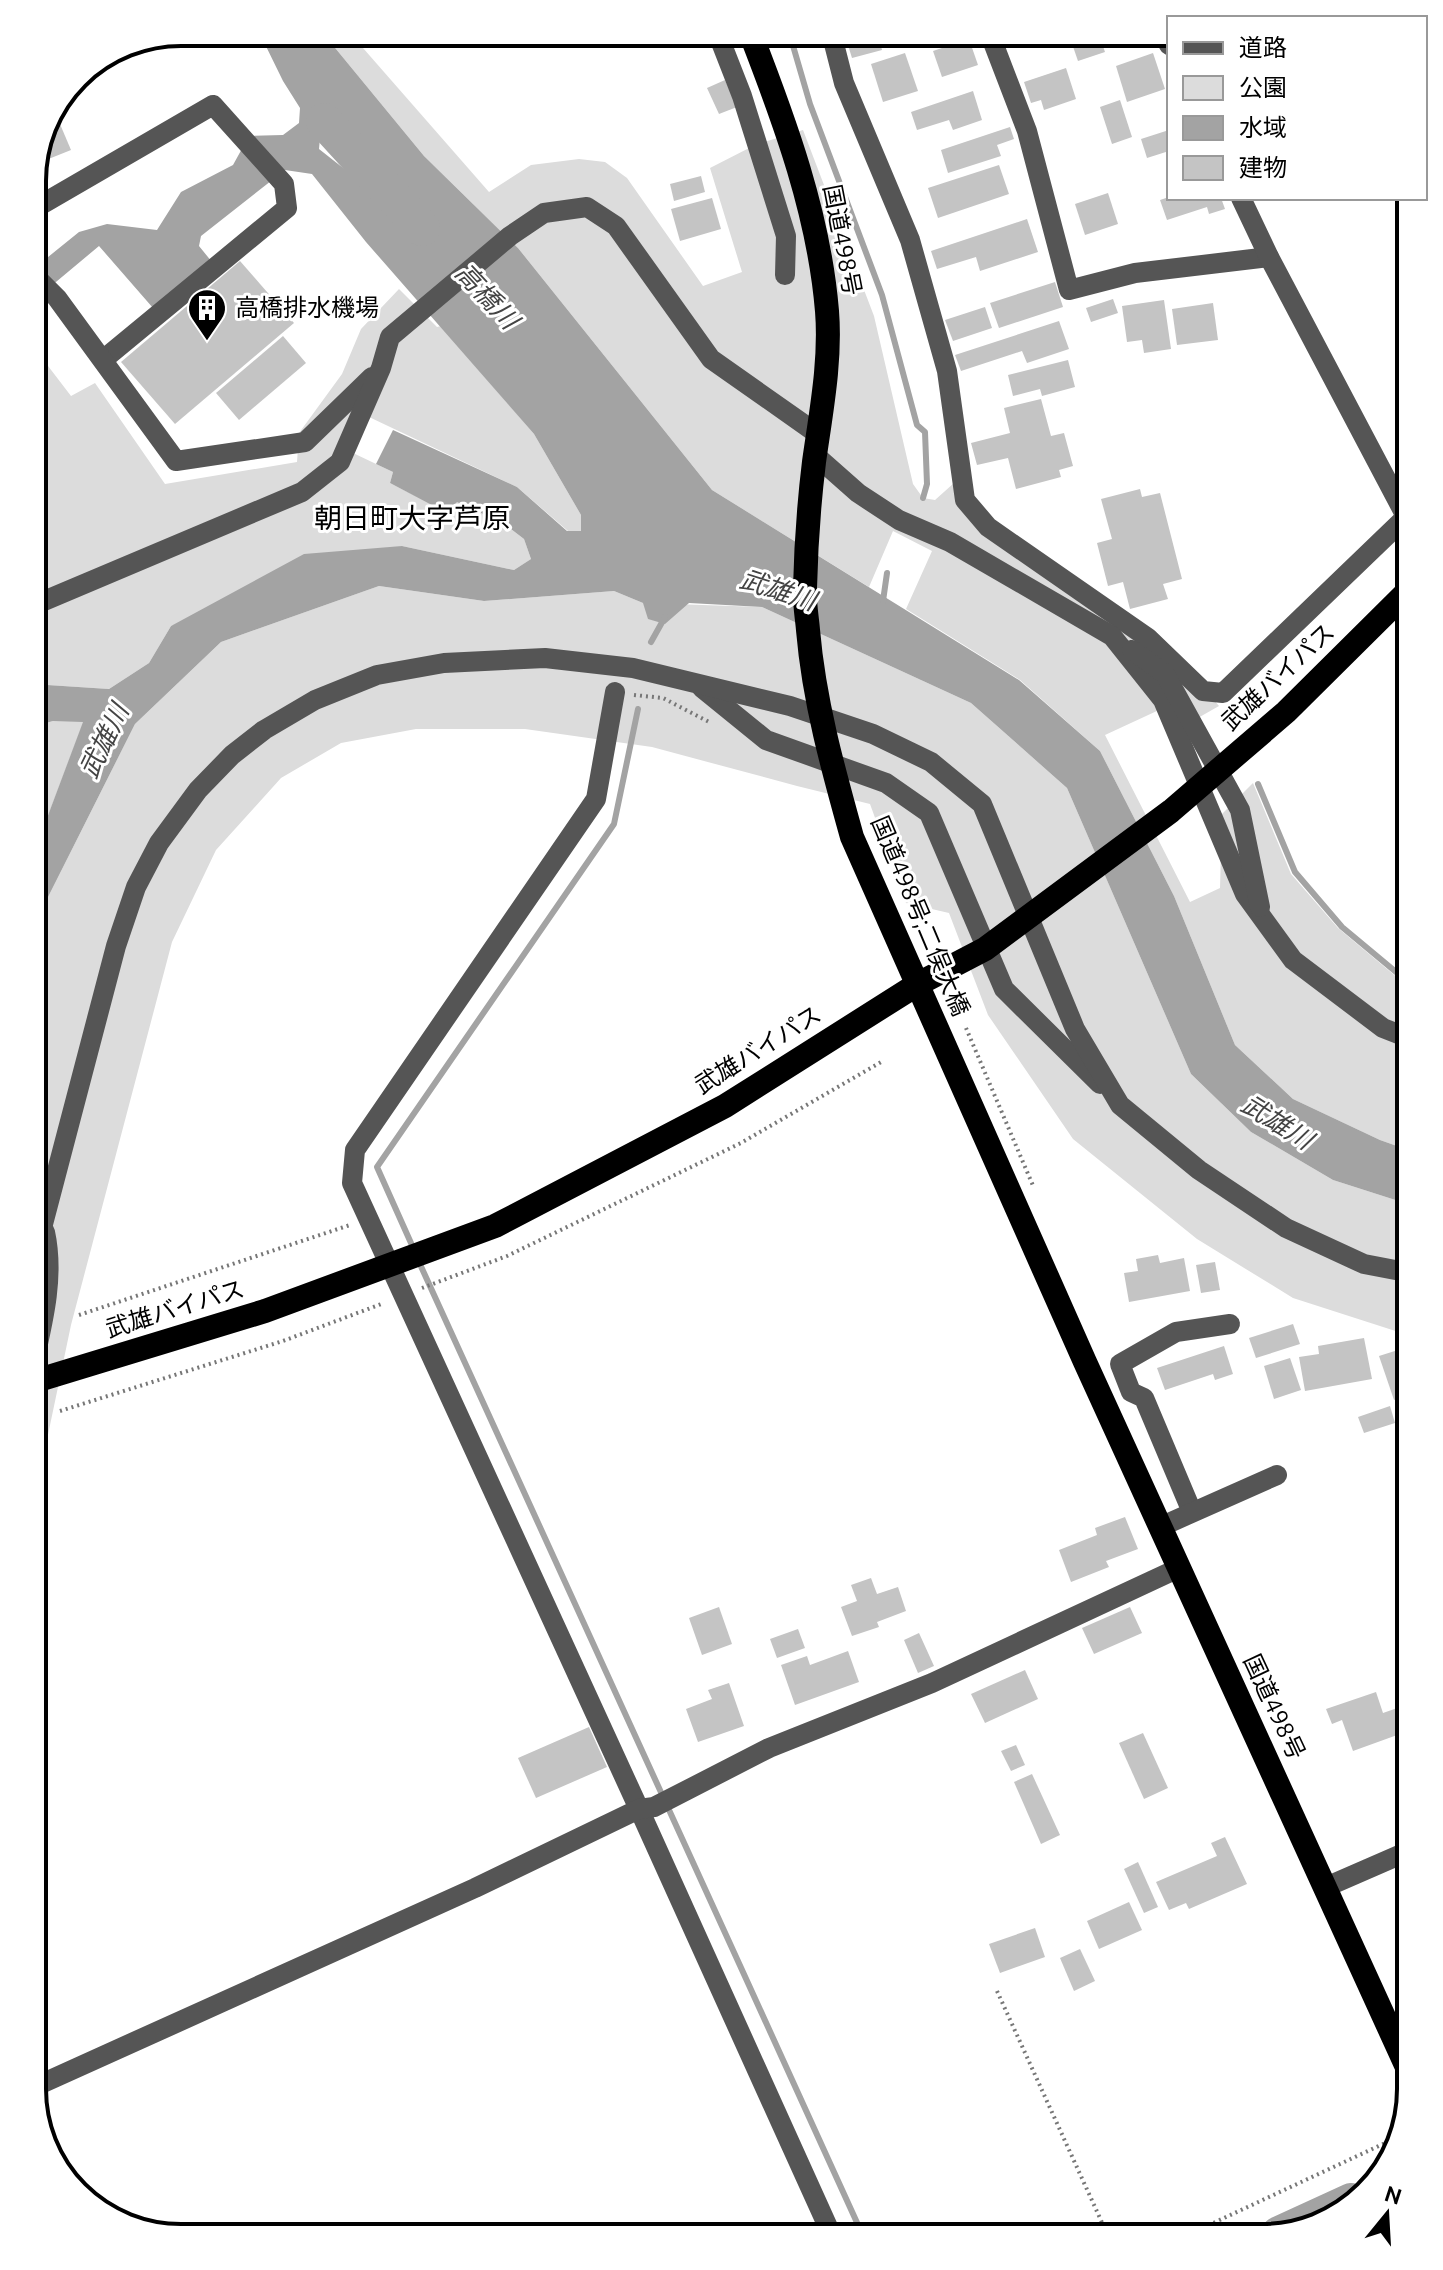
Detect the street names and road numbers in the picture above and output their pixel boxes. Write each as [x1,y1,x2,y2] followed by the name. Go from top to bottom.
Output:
[818,182,866,298] street label: 国道498号
[1216,618,1339,735] street label: 武雄バイパス
[866,812,975,1020] street label: 国道498号;二俣大橋
[690,1000,826,1099] street label: 武雄バイパス
[102,1275,247,1342] street label: 武雄バイパス
[1238,1650,1310,1764] street label: 国道498号

